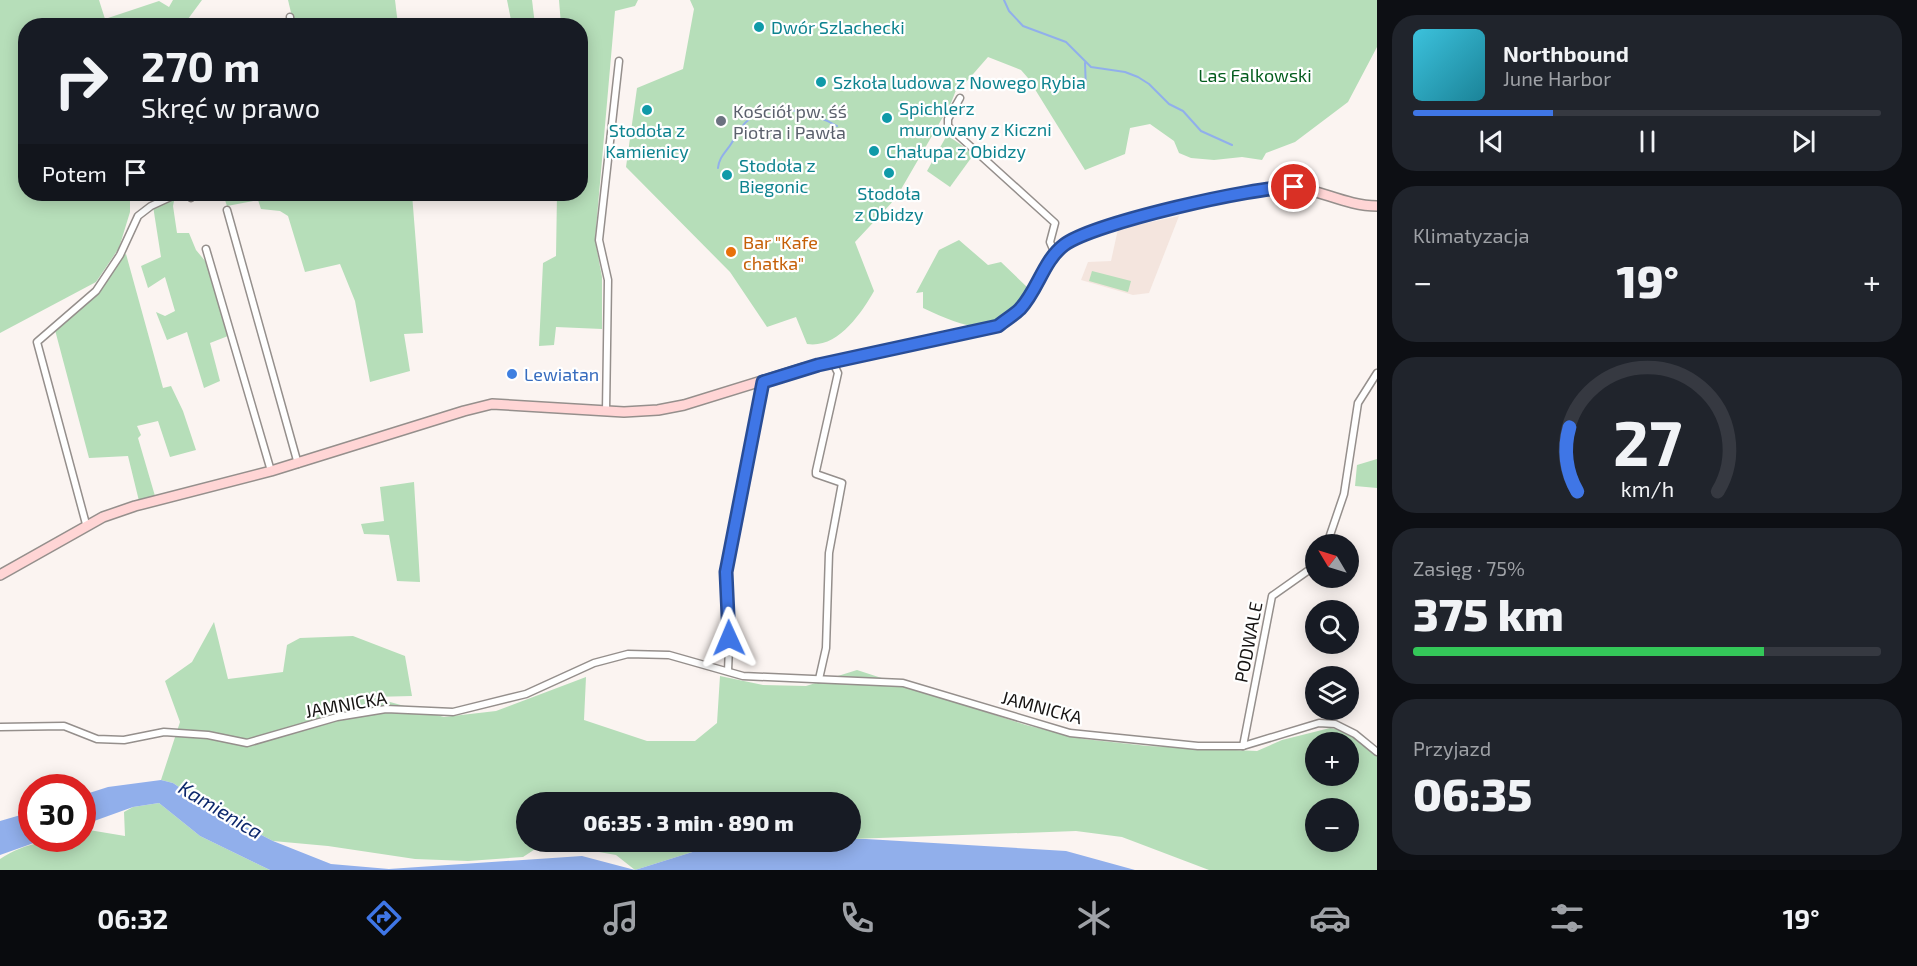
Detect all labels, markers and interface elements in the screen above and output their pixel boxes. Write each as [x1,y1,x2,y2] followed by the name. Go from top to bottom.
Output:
[771,16,905,38] place label: Dwór Szlachecki
[752,20,766,34] marker: Dwór Szlachecki
[141,40,260,90] text: 270 m
[1503,40,1629,66] text: Northbound
[42,42,120,120] icon: right
[1198,64,1312,86] park label: Las Falkowski
[1503,66,1611,90] text: June Harbor
[833,71,1086,93] place label: Szkoła ludowa z Nowego Rybia
[814,75,828,89] marker: Szkoła ludowa z Nowego Rybia
[141,91,320,123] text: Skręć w prawo
[899,97,1052,140] place label: Spichlerz murowany z Kiczni
[733,100,847,143] place label: Kościół pw. śś Piotra i Pawła
[640,103,654,117] marker: Stodoła z Kamienicy
[880,111,894,125] marker: Spichlerz murowany z Kiczni
[714,114,728,128] marker: Kościół pw. śś Piotra i Pawła
[605,119,689,162] place label: Stodoła z Kamienicy
[1475,125,1508,158] icon: previous
[1631,125,1664,158] icon: pause
[1787,125,1820,158] icon: next
[886,140,1027,162] place label: Chałupa z Obidzy
[867,144,881,158] marker: Chałupa z Obidzy
[739,154,816,197] place label: Stodoła z Biegonic
[119,156,152,189] icon: arrive
[42,160,107,186] text: Potem
[1268,161,1319,212] pin
[882,166,896,180] marker: Stodoła z Obidzy
[720,168,734,182] marker: Stodoła z Biegonic
[1277,170,1310,203] icon: arrive
[855,182,924,225] place label: Stodoła z Obidzy
[1413,223,1529,247] text: Klimatyzacja
[743,231,818,274] place label: Bar "Kafe chatka"
[724,245,738,259] marker: Bar "Kafe chatka"
[1616,253,1679,307] text: 19°
[1413,261,1432,301] text: −
[1863,261,1881,301] text: +
[524,363,599,385] place label: Lewiatan
[505,367,519,381] marker: Lewiatan
[1612,404,1682,479] text: 27
[1620,476,1674,501] text: km/h
[1305,534,1359,588] north arrow
[1305,534,1359,852] map controls
[1413,556,1525,580] text: Zasięg · 75%
[1413,586,1564,640] text: 375 km
[1229,600,1267,684] street label: PODWALE
[1305,600,1359,654] button: search
[697,606,761,670] position arrow
[1305,666,1359,720] button: layers
[303,686,389,722] street label: JAMNICKA
[999,686,1086,729] street label: JAMNICKA
[1305,732,1359,786] button: +
[1413,736,1491,760] text: Przyjazd
[1413,766,1532,820] text: 06:35
[18,774,96,852] speed limit sign: 30
[175,775,267,843] water label: Kamienica
[1305,798,1359,852] button: −
[583,809,794,835] text: 06:35 · 3 min · 890 m
[363,897,405,939] icon: directions
[600,897,642,939] icon: music
[836,897,878,939] icon: phone
[1073,897,1115,939] icon: climate
[1309,897,1351,939] icon: car
[1546,897,1588,939] icon: filters
[97,902,168,934] text: 06:32
[1783,902,1820,934] text: 19°

